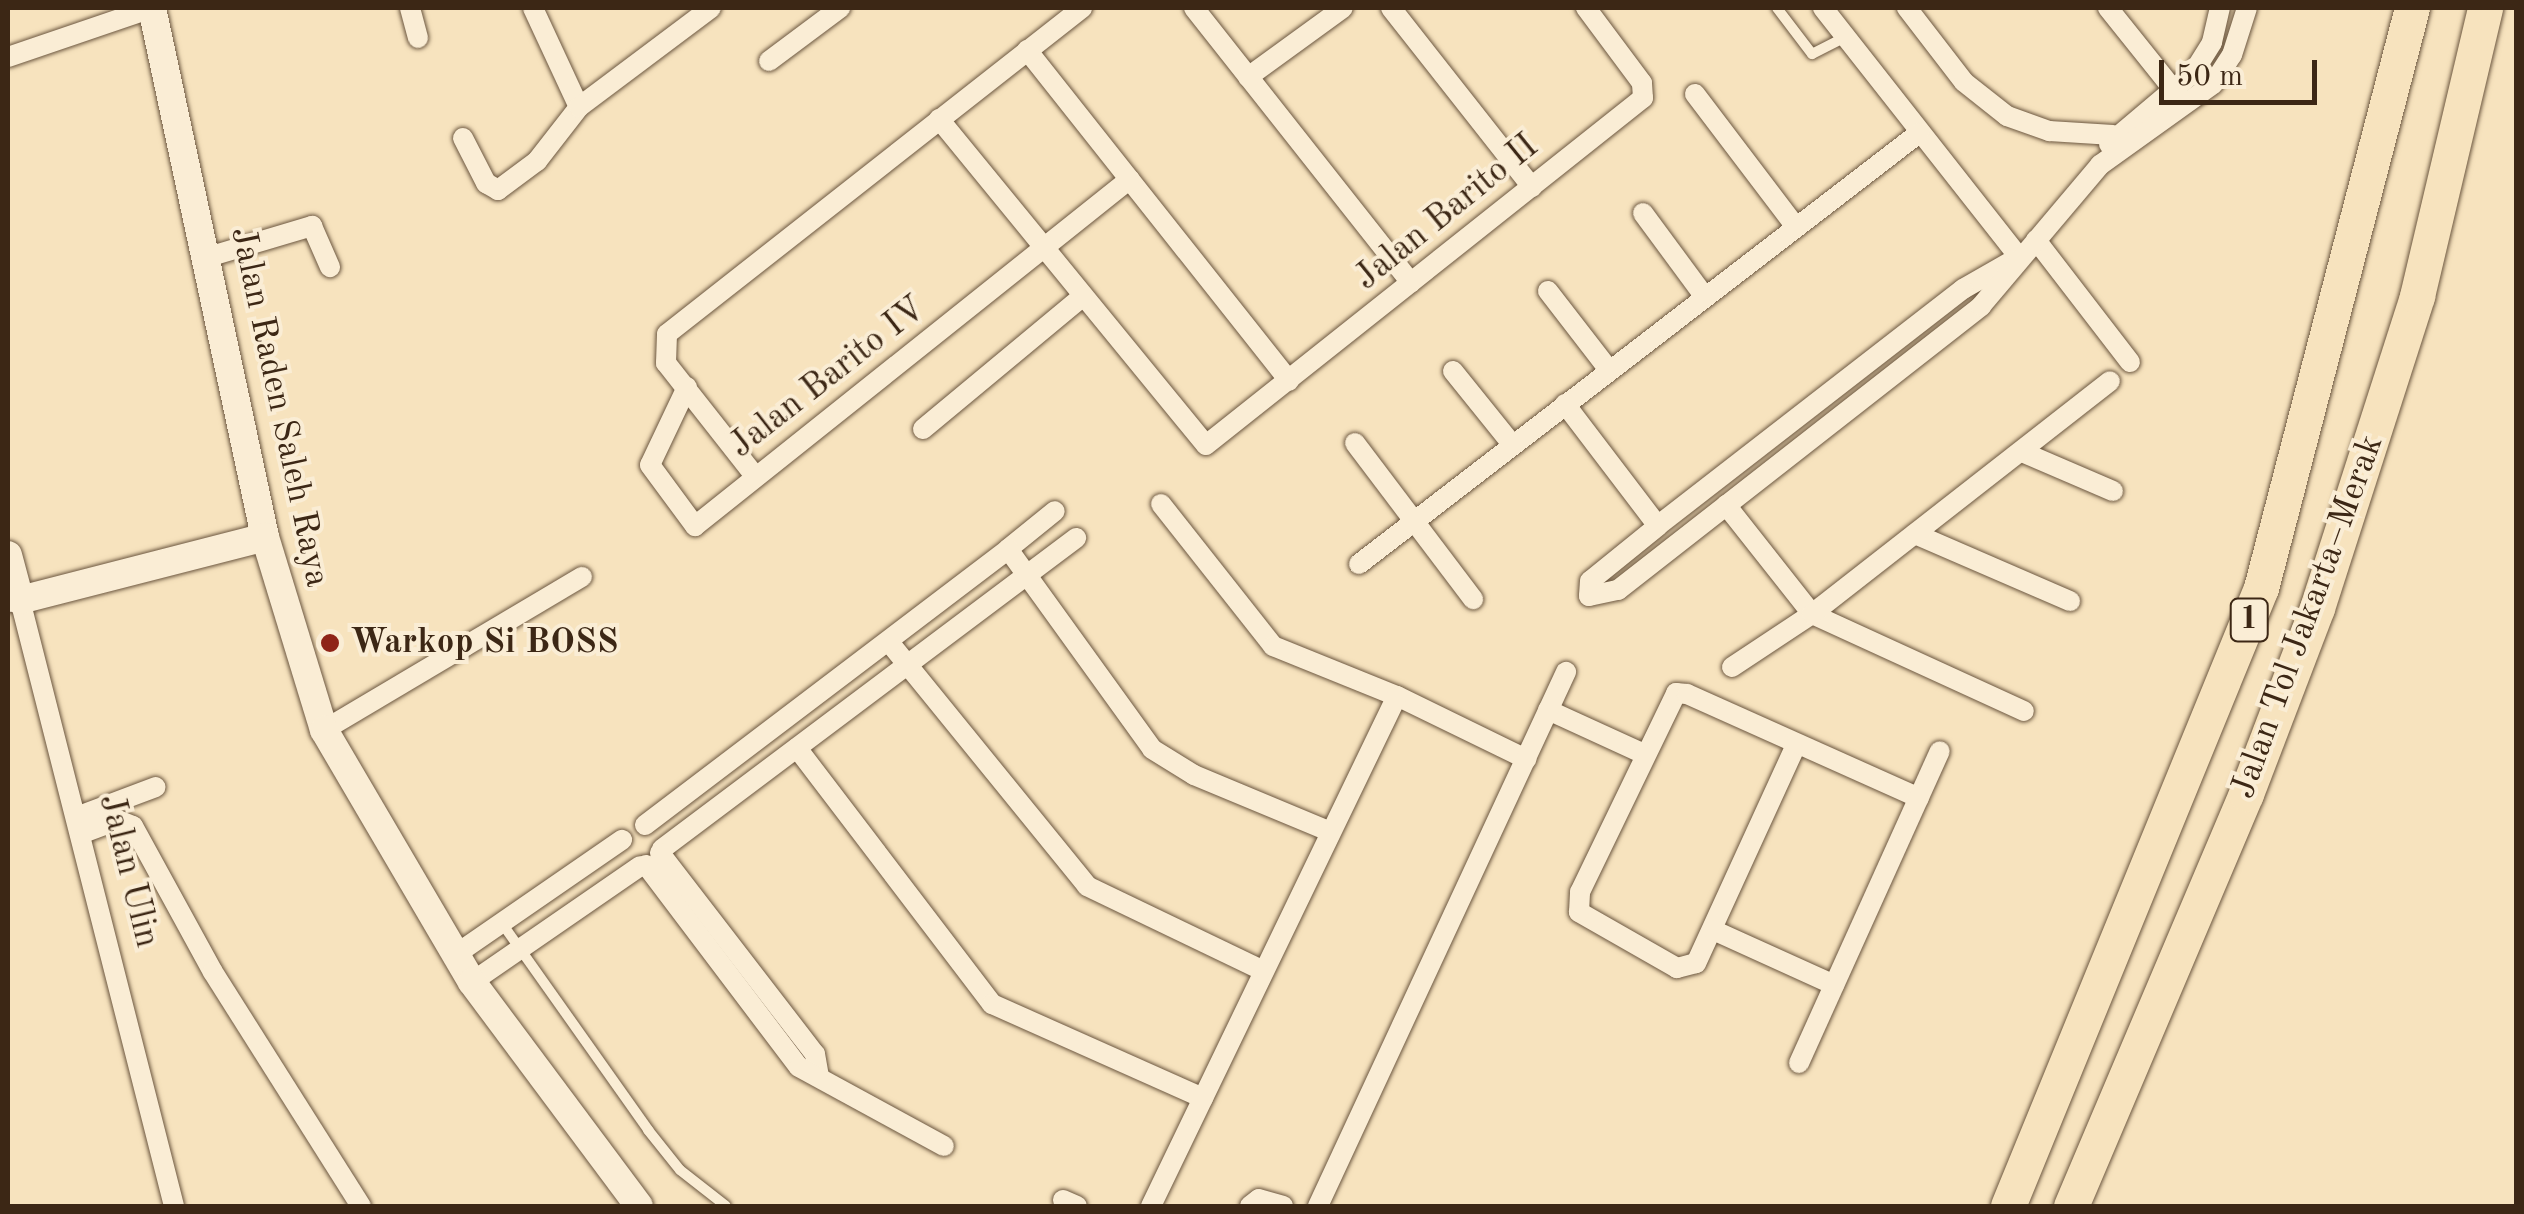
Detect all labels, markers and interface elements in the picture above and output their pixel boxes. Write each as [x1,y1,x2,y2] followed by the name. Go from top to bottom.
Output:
[2164,40,2322,102] scale bar
[2176,62,2243,92] text: 50 m
[1347,126,1547,300] street label: Jalan Barito II
[220,223,338,591] street label: Jalan Raden Saleh Raya
[722,288,934,468] street label: Jalan Barito IV
[2223,430,2393,804] street label: Jalan Tol Jakarta–Merak
[2229,593,2269,647] road number: 1
[350,622,618,664] place label: Warkop Si BOSS
[319,632,341,654] marker: Warkop Si BOSS
[89,790,167,952] street label: Jalan Ulin

